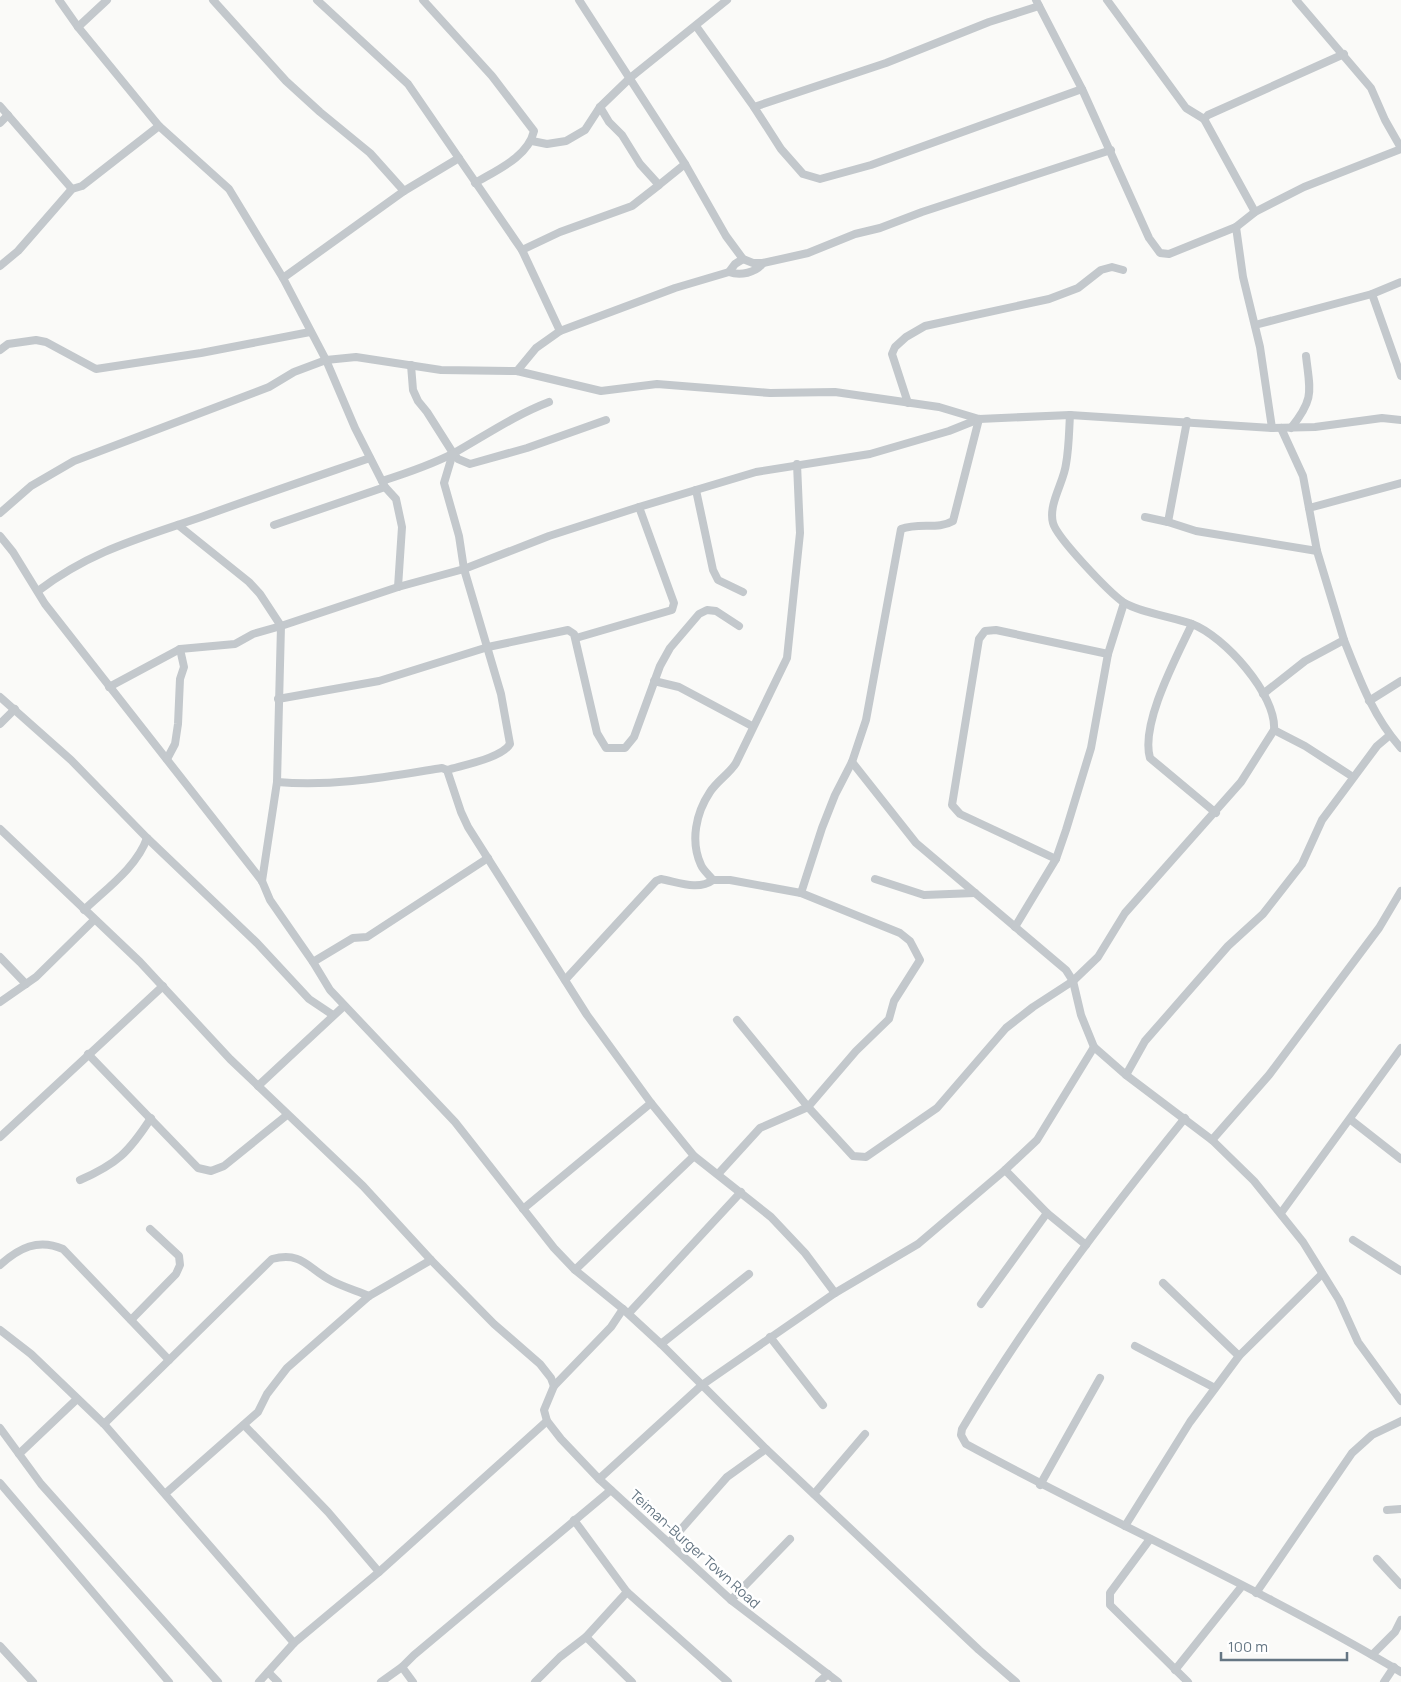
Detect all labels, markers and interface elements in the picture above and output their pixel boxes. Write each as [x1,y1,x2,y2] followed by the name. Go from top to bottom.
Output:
[626,1485,764,1612] street label: Teiman-Burger Town Road
[1221,1630,1347,1662] scale bar
[1228,1636,1268,1657] text: 100 m

